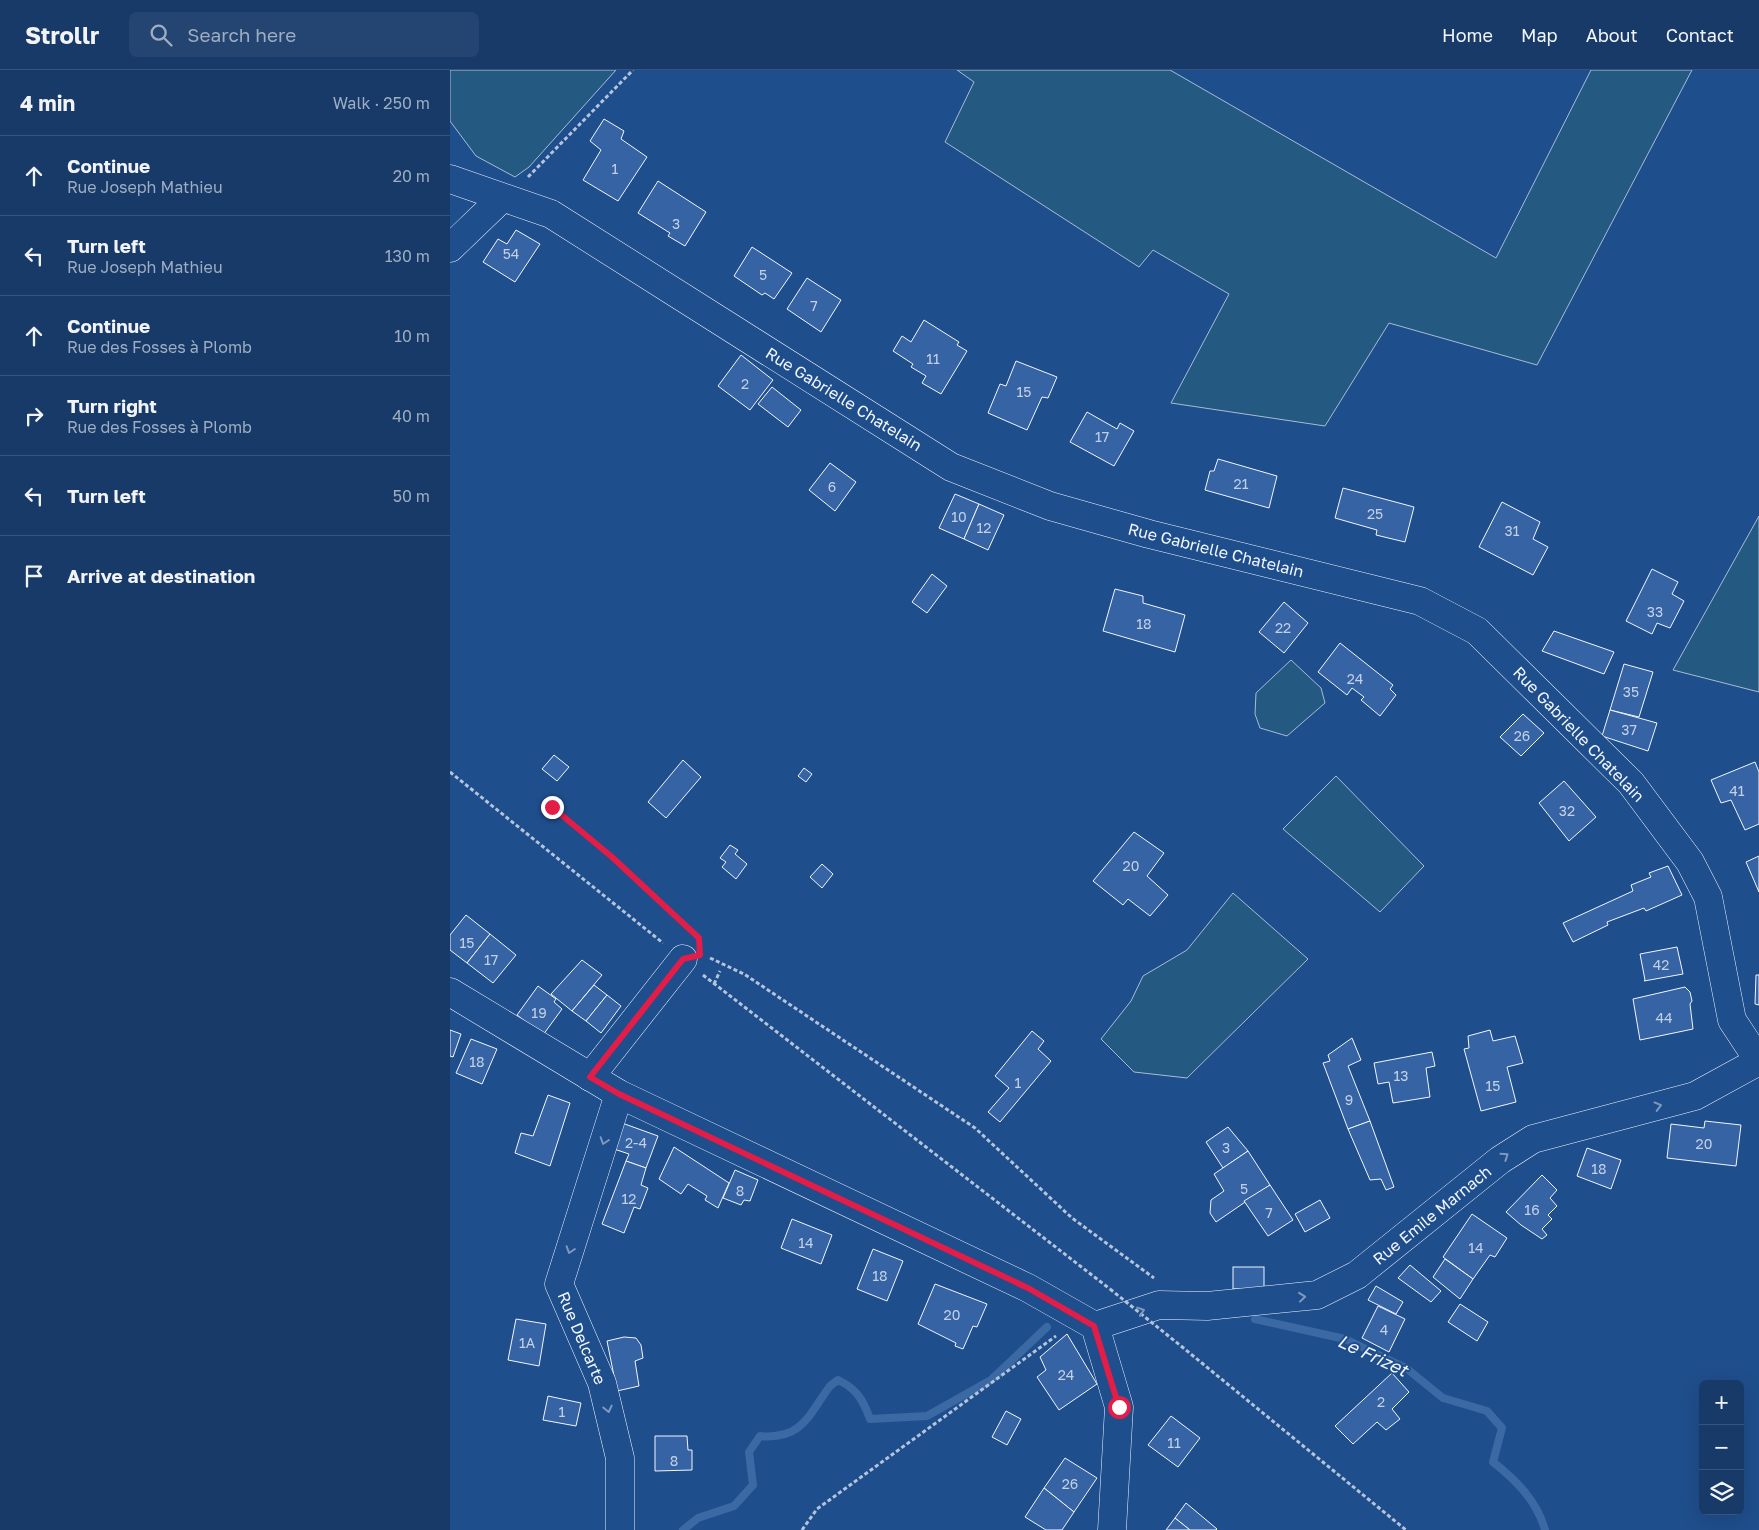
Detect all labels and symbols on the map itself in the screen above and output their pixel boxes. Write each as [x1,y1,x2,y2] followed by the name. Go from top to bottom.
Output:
[612,160,619,177] house number: 1
[672,215,680,232] house number: 3
[503,245,519,262] house number: 54
[759,266,767,283] house number: 5
[810,297,818,314] house number: 7
[762,343,926,455] street label: Rue Gabrielle Chatelain
[926,350,940,367] house number: 11
[741,375,749,392] house number: 2
[1017,383,1031,400] house number: 15
[1095,428,1109,445] house number: 17
[1234,475,1249,492] house number: 21
[828,478,836,495] house number: 6
[1367,505,1383,522] house number: 25
[951,508,967,525] house number: 10
[1126,518,1306,582] street label: Rue Gabrielle Chatelain
[977,519,991,536] house number: 12
[1505,522,1520,539] house number: 31
[1647,603,1663,620] house number: 33
[1136,615,1152,632] house number: 18
[1275,619,1291,636] house number: 22
[1509,662,1649,806] street label: Rue Gabrielle Chatelain
[1347,670,1363,687] house number: 24
[1623,683,1639,700] house number: 35
[1621,721,1637,738] house number: 37
[1514,727,1530,744] house number: 26
[1729,782,1745,799] house number: 41
[541,796,564,819] route end
[1559,802,1575,819] house number: 32
[1123,857,1139,874] house number: 20
[460,934,474,951] house number: 15
[484,951,498,968] house number: 17
[1653,956,1669,973] house number: 42
[531,1004,547,1021] house number: 19
[1655,1009,1673,1026] house number: 44
[469,1053,485,1070] house number: 18
[1394,1067,1408,1084] house number: 13
[1015,1074,1022,1091] house number: 1
[1486,1077,1500,1094] house number: 15
[1345,1091,1353,1108] house number: 9
[1654,1101,1662,1111] one-way arrow
[625,1134,647,1151] house number: 2-4
[1696,1135,1712,1152] house number: 20
[600,1136,610,1144] one-way arrow
[1222,1139,1230,1156] house number: 3
[1500,1153,1509,1162] one-way arrow
[1591,1160,1607,1177] house number: 18
[1369,1161,1495,1269] street label: Rue Emile Marnach
[1240,1180,1248,1197] house number: 5
[736,1182,744,1199] house number: 8
[622,1190,636,1207] house number: 12
[1524,1201,1540,1218] house number: 16
[1265,1204,1273,1221] house number: 7
[798,1234,814,1251] house number: 14
[1468,1239,1484,1256] house number: 14
[565,1245,575,1253] one-way arrow
[872,1267,888,1284] house number: 18
[553,1289,611,1387] street label: Rue Delcarte
[1298,1291,1306,1302] one-way arrow
[944,1306,960,1323] house number: 20
[1136,1306,1145,1316] one-way arrow
[1380,1321,1388,1338] house number: 4
[1335,1329,1413,1381] water label: Le Frizet
[519,1334,536,1351] house number: 1A
[1058,1366,1074,1383] house number: 24
[1377,1393,1385,1410] house number: 2
[1108,1396,1131,1419] route start
[559,1403,566,1420] house number: 1
[602,1405,613,1413] one-way arrow
[1167,1434,1181,1451] house number: 11
[670,1452,678,1469] house number: 8
[1062,1475,1078,1492] house number: 26

